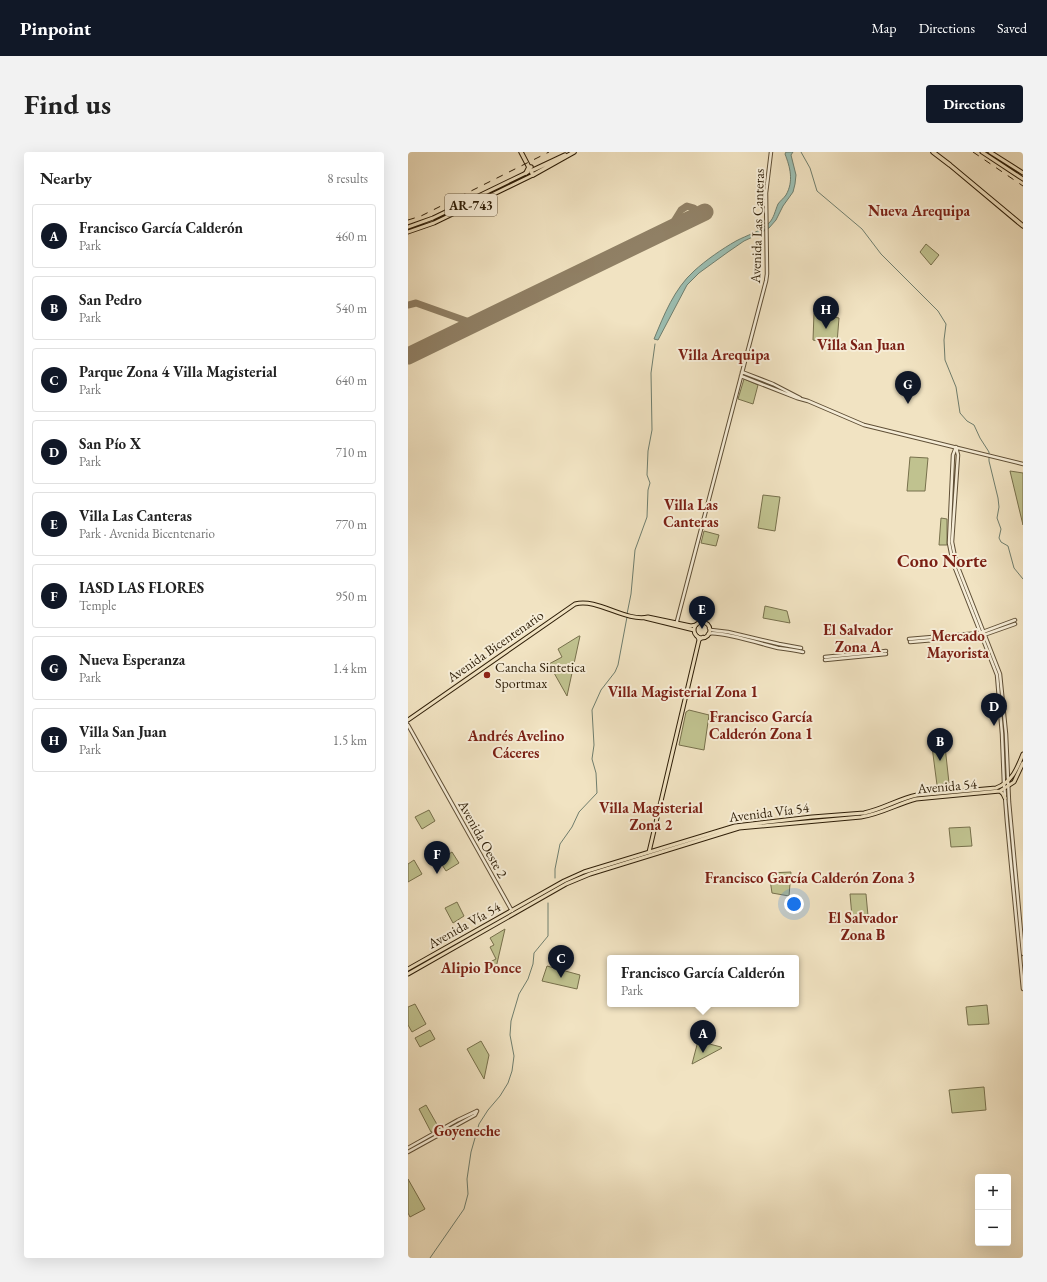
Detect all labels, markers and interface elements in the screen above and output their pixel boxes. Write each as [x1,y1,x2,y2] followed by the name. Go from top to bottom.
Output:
[20,16,91,41] text: Pinpoint
[871,19,897,37] text: Map
[919,19,975,37] text: Directions
[997,19,1027,37] text: Saved
[926,85,1023,123] button: Directions
[24,86,111,122] text: Find us
[40,167,92,189] text: Nearby
[746,168,768,285] street label: Avenida Las Canteras
[327,170,368,187] text: 8 results
[445,194,497,216] road number: AR-743
[868,201,970,220] district label: Nueva Arequipa
[79,218,243,237] text: Francisco García Calderón
[49,228,59,245] text: A
[336,228,367,245] text: 460 m
[79,237,101,254] text: Park
[79,290,142,309] text: San Pedro
[813,296,839,329] pin: H
[50,300,58,317] text: B
[336,300,367,317] text: 540 m
[79,309,101,326] text: Park
[817,335,905,354] district label: Villa San Juan
[678,345,770,364] district label: Villa Arequipa
[79,362,277,381] text: Parque Zona 4 Villa Magisterial
[895,371,921,404] pin: G
[49,372,59,389] text: C
[336,372,367,389] text: 640 m
[79,381,101,398] text: Park
[79,434,141,453] text: San Pío X
[49,444,59,461] text: D
[336,444,367,461] text: 710 m
[79,453,101,470] text: Park
[663,495,719,531] district label: Villa Las Canteras
[79,506,192,525] text: Villa Las Canteras
[50,516,58,533] text: E
[336,516,367,533] text: 770 m
[79,525,215,542] text: Park · Avenida Bicentenario
[897,549,988,572] district label: Cono Norte
[79,578,204,597] text: IASD LAS FLORES
[50,588,58,605] text: F
[336,588,367,605] text: 950 m
[689,596,715,629] pin: E
[79,597,116,614] text: Temple
[442,606,547,687] street label: Avenida Bicentenario
[823,620,894,656] district label: El Salvador Zona A
[927,626,990,662] district label: Mercado Mayorista
[79,650,185,669] text: Nueva Esperanza
[495,658,586,692] place label: Cancha Sintetica Sportmax
[49,660,59,677] text: G
[333,660,367,677] text: 1.4 km
[79,669,101,686] text: Park
[482,670,492,680] marker: Cancha Sintetica Sportmax
[608,682,758,701] district label: Villa Magisterial Zona 1
[981,693,1007,726] pin: D
[709,707,813,743] district label: Francisco García Calderón Zona 1
[79,722,167,741] text: Villa San Juan
[467,726,565,762] district label: Andrés Avelino Cáceres
[927,728,953,761] pin: B
[49,732,59,749] text: H
[333,732,367,749] text: 1.5 km
[79,741,101,758] text: Park
[915,774,978,798] street label: Avenida 54
[454,796,512,881] street label: Avenida Oeste 2
[599,798,704,834] district label: Villa Magisterial Zona 2
[727,798,810,826] street label: Avenida Vía 54
[424,841,450,874] pin: F
[705,868,915,887] district label: Francisco García Calderón Zona 3
[784,894,804,914] your location
[423,897,504,953] street label: Avenida Vía 54
[828,908,899,944] district label: El Salvador Zona B
[548,945,574,978] pin: C
[607,955,799,1007] popup
[440,958,521,977] district label: Alipio Ponce
[621,963,785,982] text: Francisco García Calderón
[621,982,643,999] text: Park
[690,1020,716,1053] pin: A
[434,1121,500,1140] district label: Goyeneche
[975,1174,1011,1246] map controls
[975,1174,1011,1210] button: +
[975,1210,1011,1246] button: −

